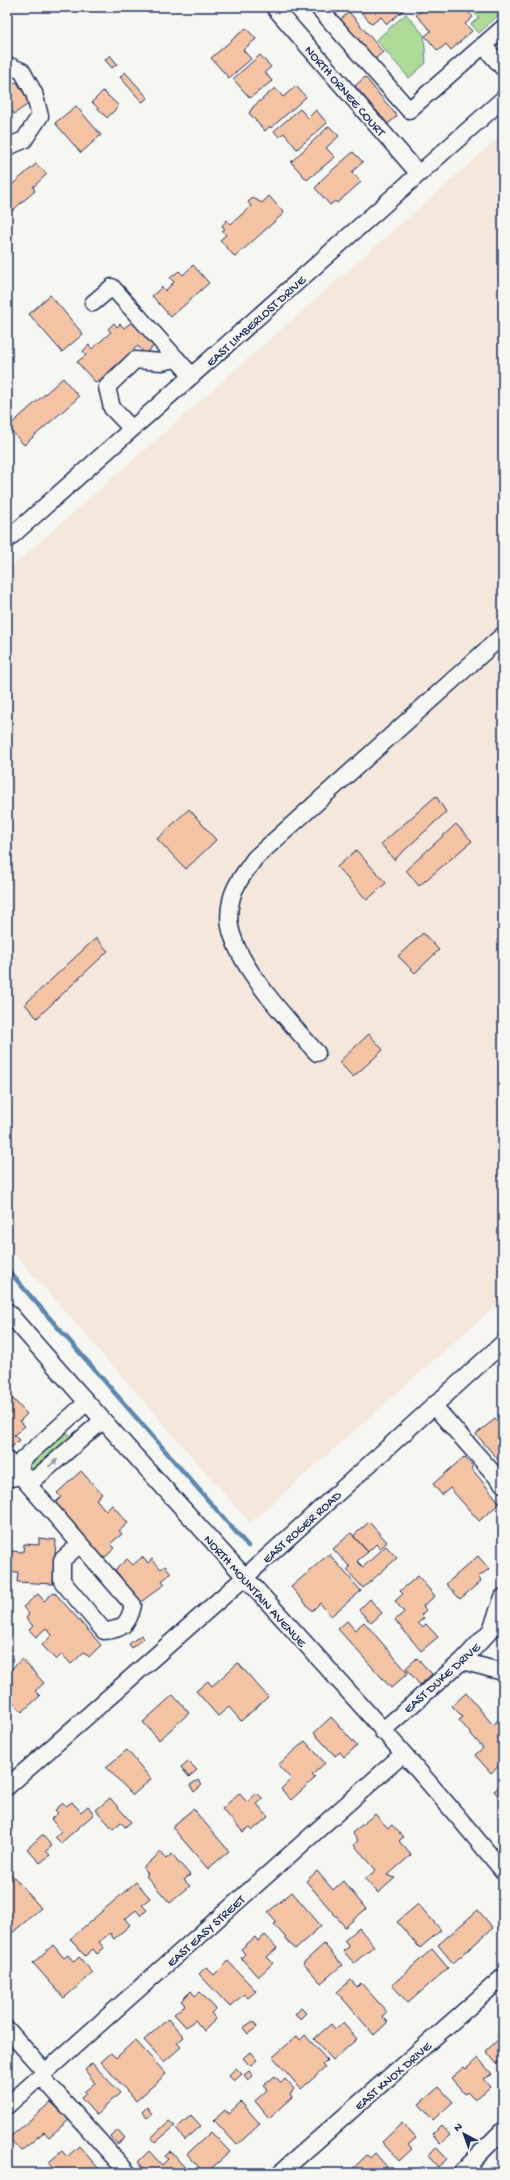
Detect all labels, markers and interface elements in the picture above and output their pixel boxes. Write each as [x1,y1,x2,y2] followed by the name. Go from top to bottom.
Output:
[301,43,388,141] street label: NORTH ORNEE COURT
[204,273,310,371] street label: EAST LIMBERLOST DRIVE
[48,1459,58,1468] one-way arrow
[260,1488,346,1567] street label: EAST ROGER ROAD
[200,1532,309,1652] street label: NORTH MOUNTAIN AVENUE
[401,1640,485,1717] street label: EAST DUKE DRIVE
[165,1892,250,1971] street label: EAST EASY STREET
[352,2039,436,2114] street label: EAST KNOX DRIVE
[444,2114,484,2154] north arrow
[452,2121,465,2135] text: N

